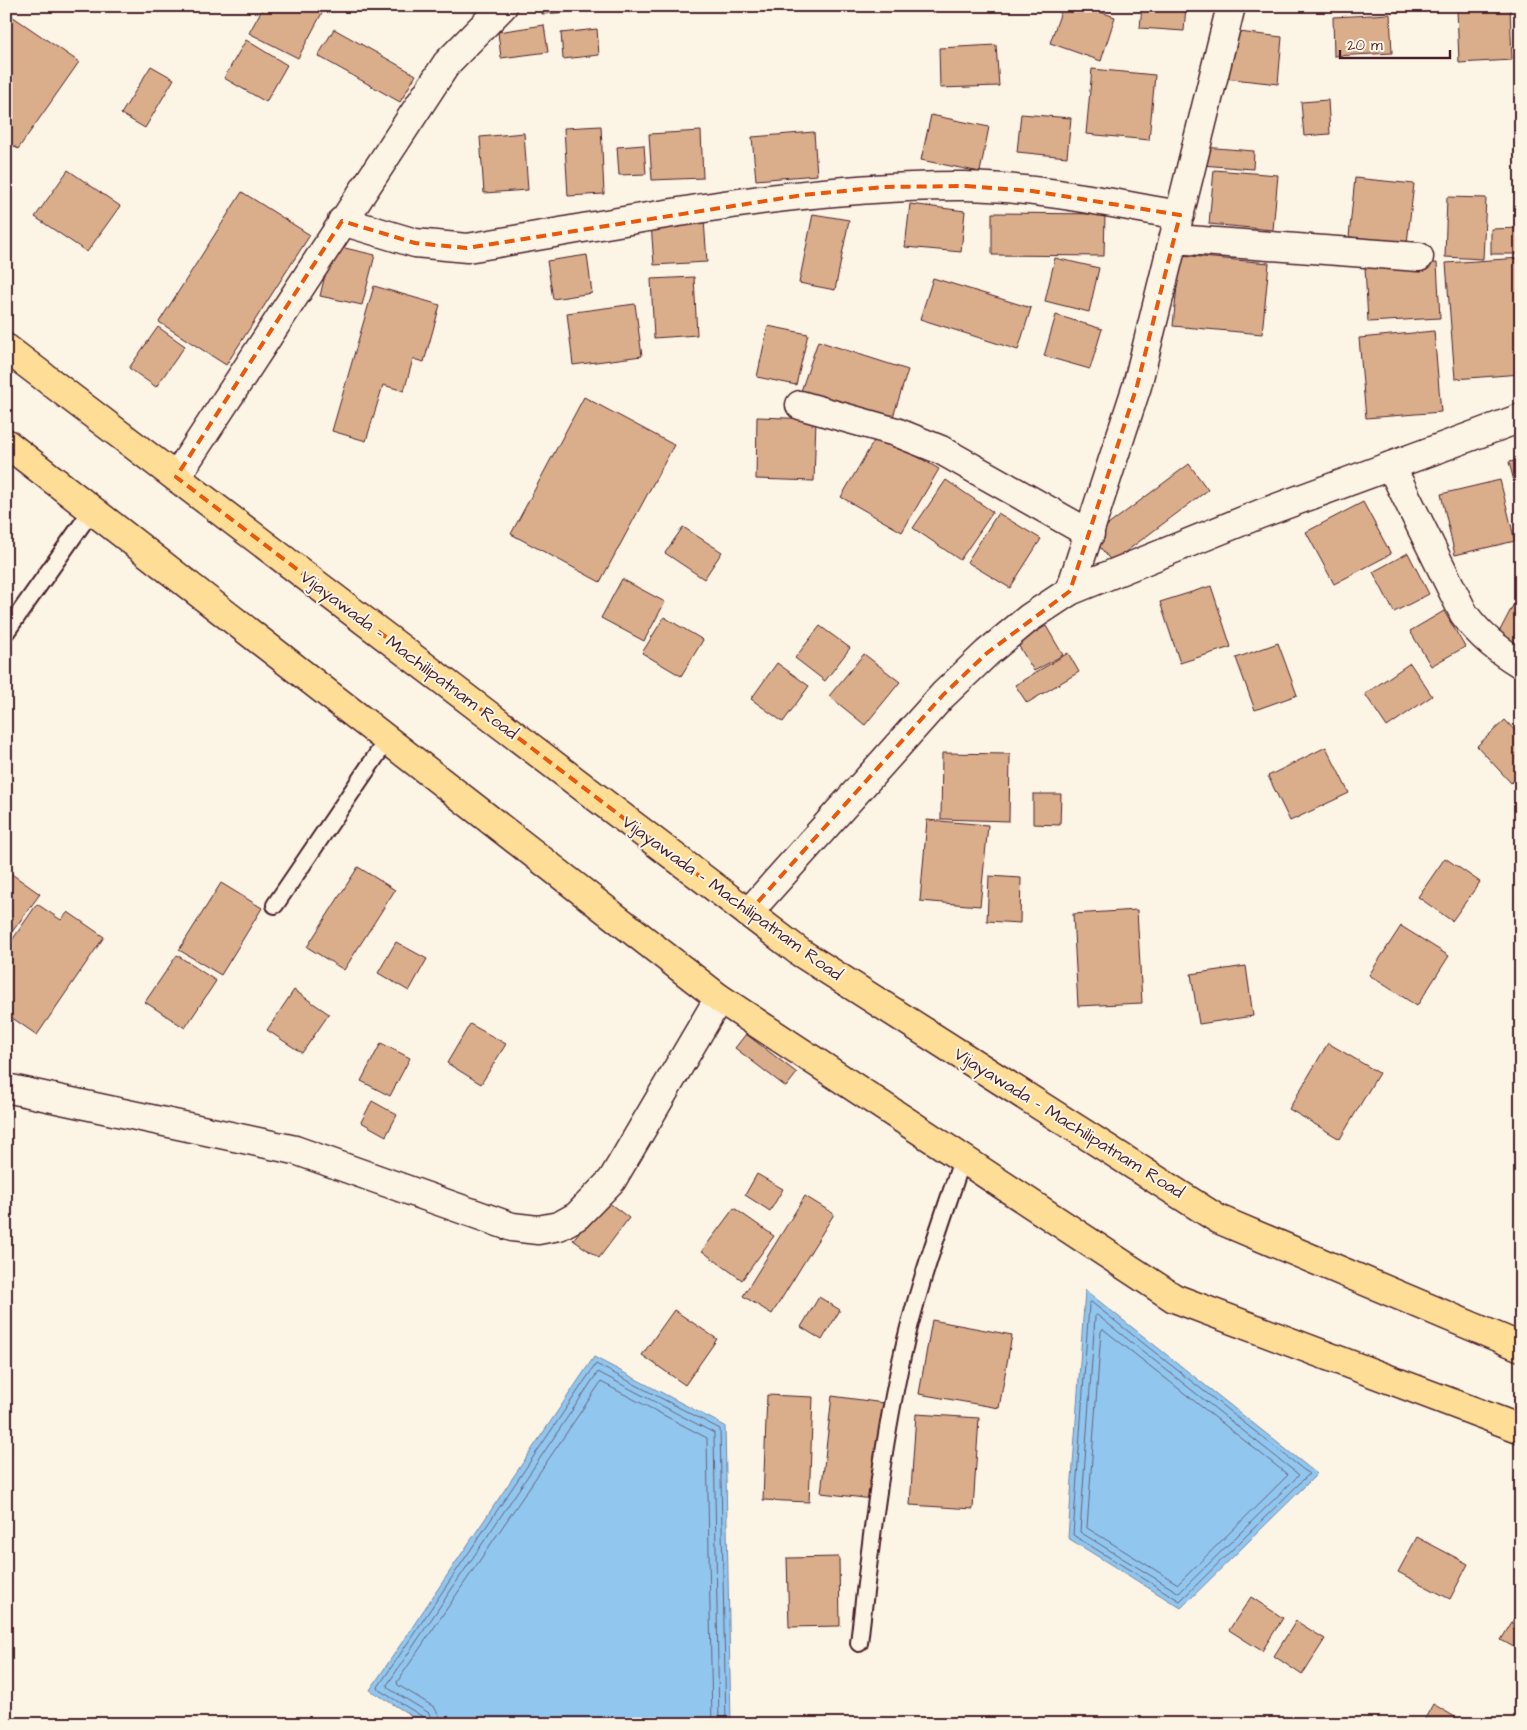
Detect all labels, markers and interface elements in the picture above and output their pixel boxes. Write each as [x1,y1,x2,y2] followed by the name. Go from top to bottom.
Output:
[1340,28,1450,60] scale bar
[1347,35,1383,56] text: 20 m
[294,565,523,746] street label: Vijayawada - Machilipatnam Road
[616,809,847,987] street label: Vijayawada - Machilipatnam Road
[948,1042,1189,1205] street label: Vijayawada - Machilipatnam Road

